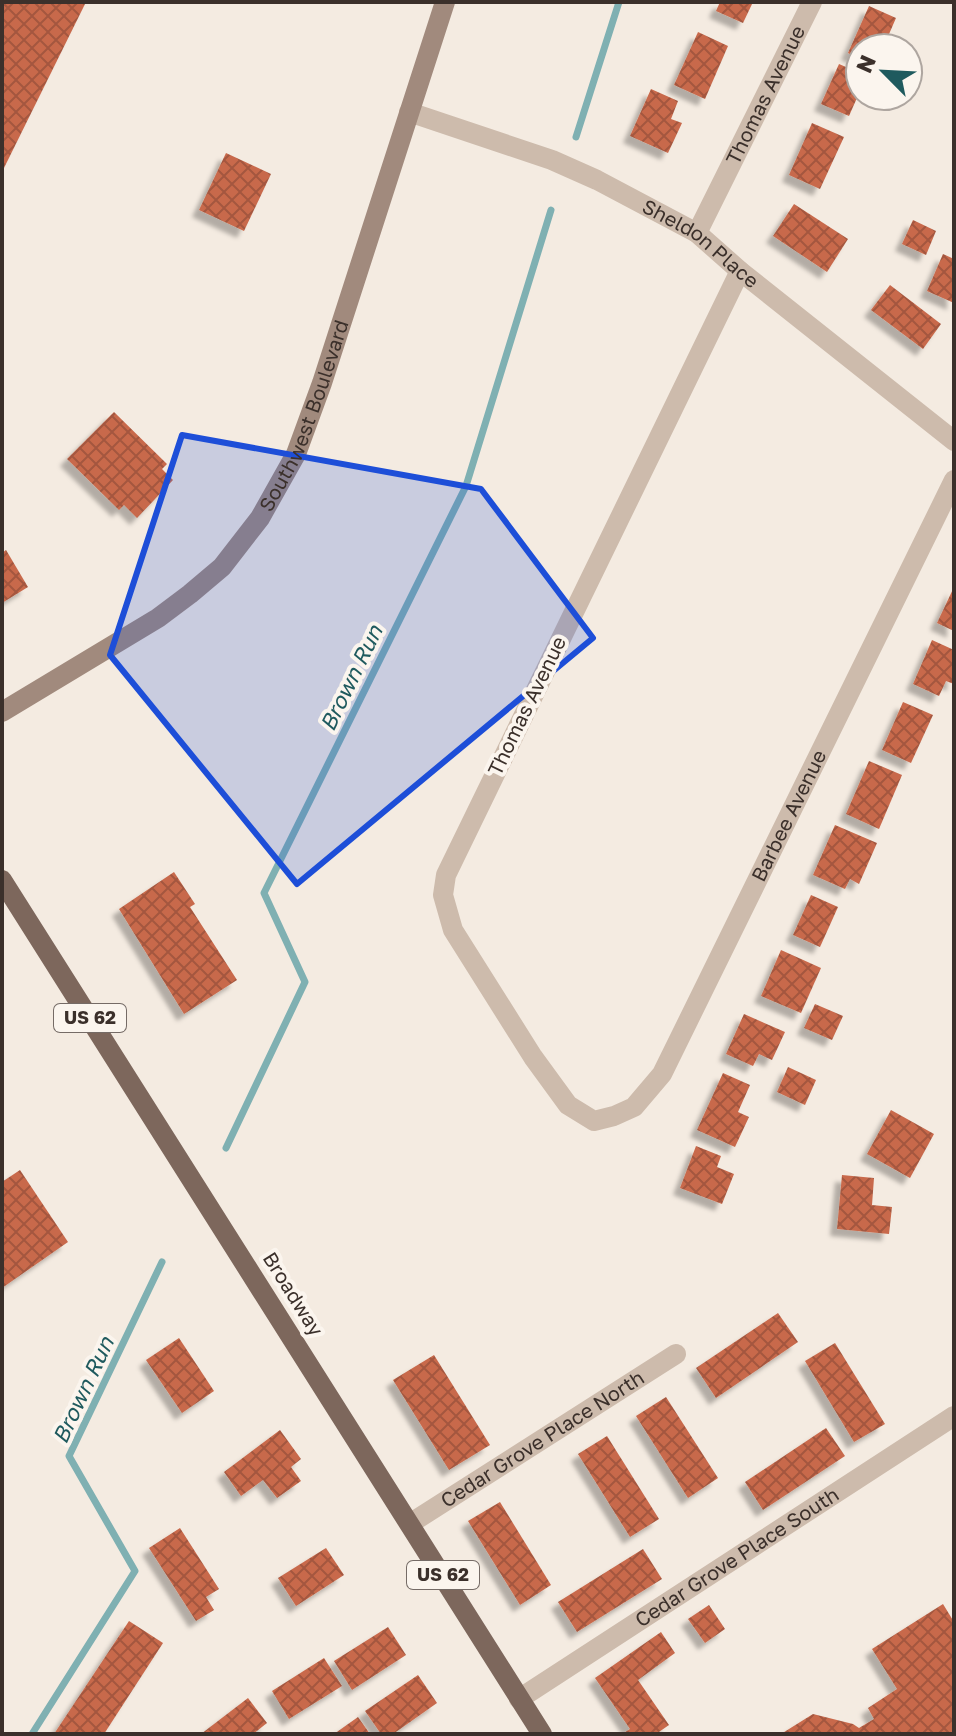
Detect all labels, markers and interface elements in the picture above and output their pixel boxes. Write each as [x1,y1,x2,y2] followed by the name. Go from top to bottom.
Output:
[720,21,809,168] street label: Thomas Avenue
[844,32,924,112] north arrow
[850,51,881,77] text: N
[639,193,764,292] street label: Sheldon Place
[253,317,353,515] street label: Southwest Boulevard
[313,619,388,735] water label: Brown Run
[482,632,570,779] street label: Thomas Avenue
[746,746,831,885] street label: Barbee Avenue
[54,1004,126,1032] road number: US 62
[259,1247,329,1340] street label: Broadway
[46,1331,120,1447] water label: Brown Run
[436,1365,648,1512] street label: Cedar Grove Place North
[630,1481,843,1631] street label: Cedar Grove Place South
[407,1561,479,1589] road number: US 62

